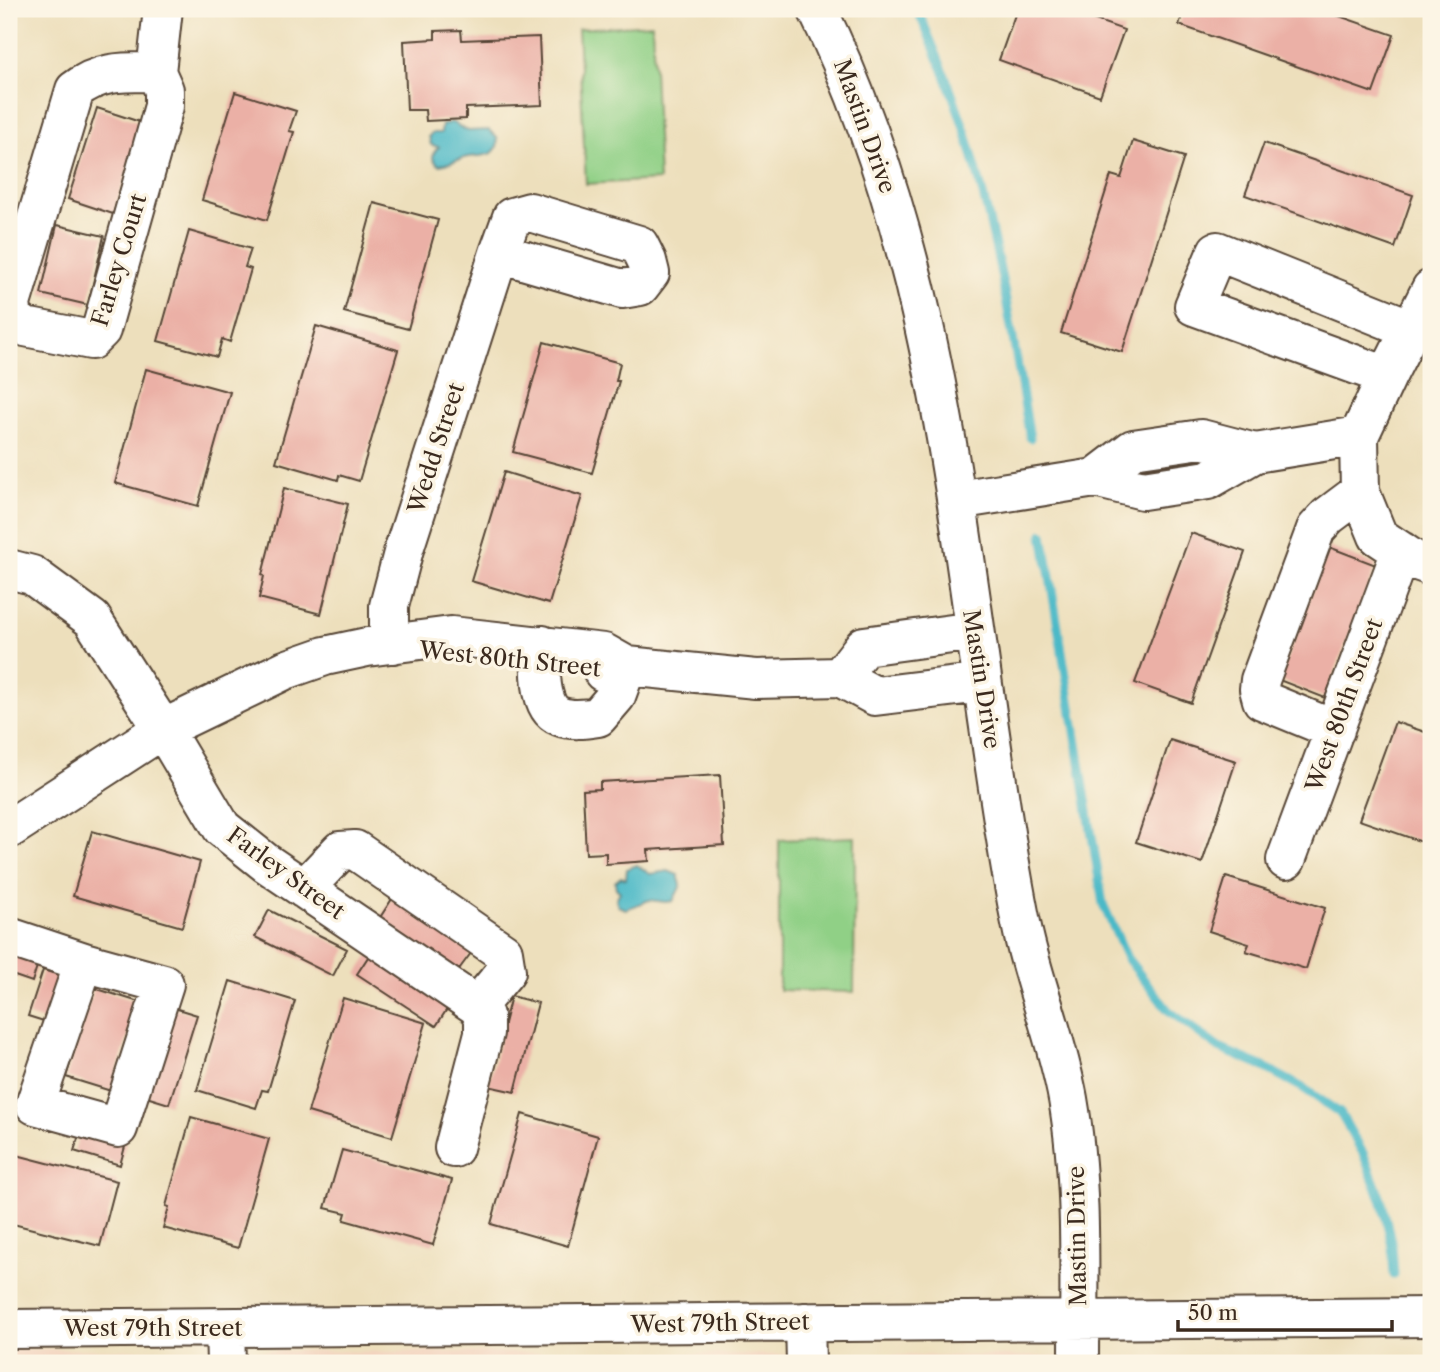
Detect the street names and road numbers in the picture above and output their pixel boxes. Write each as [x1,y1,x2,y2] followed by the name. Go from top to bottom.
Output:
[828,55,902,197] street label: Mastin Drive
[86,190,152,330] street label: Farley Court
[401,379,470,518] street label: Wedd Street
[957,607,1007,751] street label: Mastin Drive
[1299,615,1388,796] street label: West 80th Street
[417,635,602,682] street label: West 80th Street
[222,821,350,925] street label: Farley Street
[1062,1166,1092,1306] street label: Mastin Drive
[629,1307,810,1339] street label: West 79th Street
[63,1314,242,1342] street label: West 79th Street

